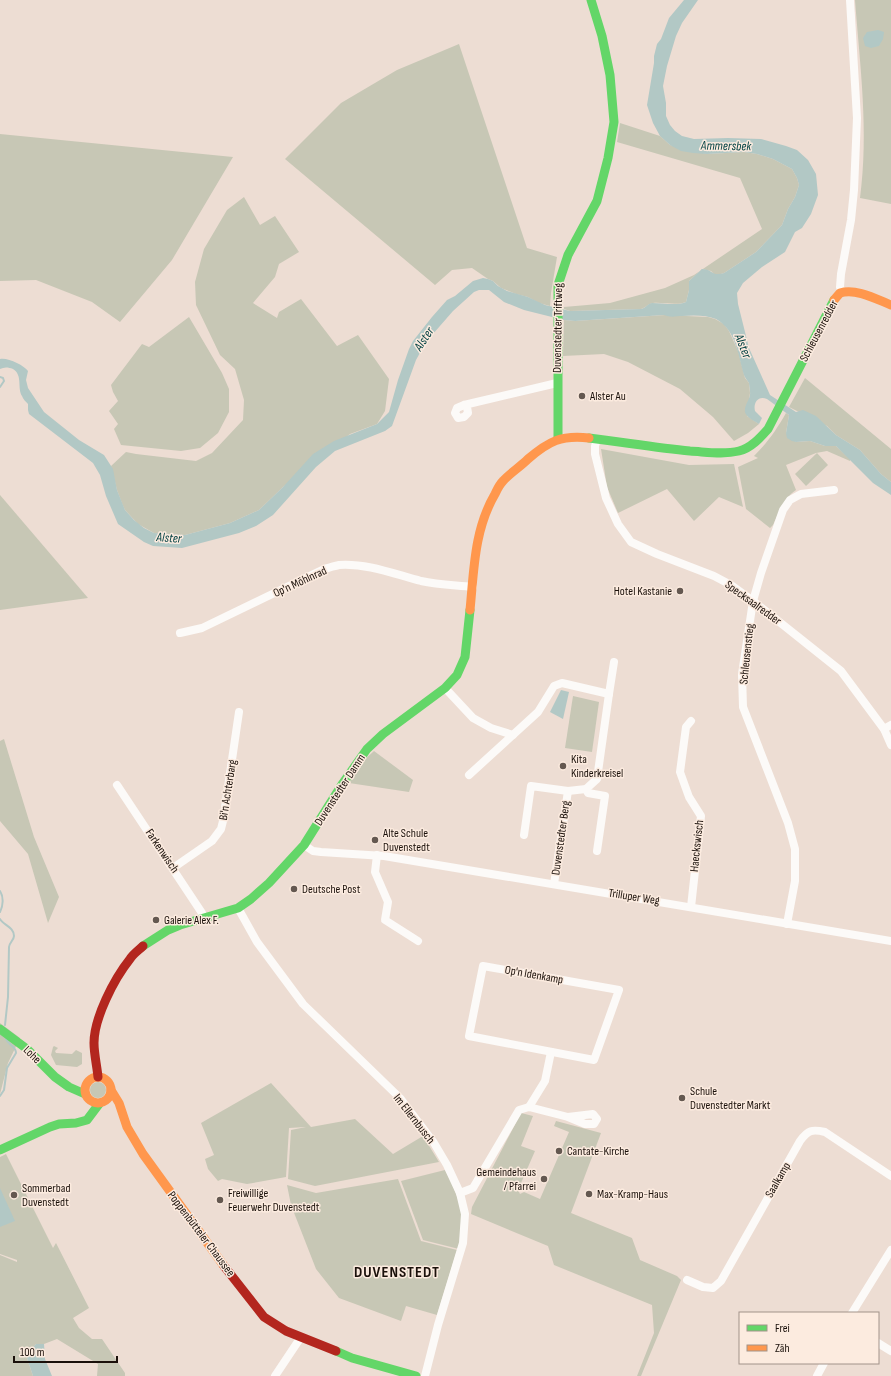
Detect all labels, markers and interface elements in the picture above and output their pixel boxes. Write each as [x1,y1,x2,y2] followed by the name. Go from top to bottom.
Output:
[700,138,753,154] water label: Ammersbek
[550,283,566,373] street label: Duvenstedter Triftweg
[796,297,842,364] street label: Schleusenredder
[410,323,438,355] water label: Alster
[731,330,756,362] water label: Alster
[589,389,626,404] place label: Alster Au
[577,391,587,401] marker: Alster Au
[155,529,183,547] water label: Alster
[271,563,329,601] street label: Op'n Möhlnrad
[722,577,785,629] street label: Specksaalredder
[614,584,672,599] place label: Hotel Kastanie
[675,586,685,596] marker: Hotel Kastanie
[736,623,758,685] street label: Schleusenstieg
[311,751,369,829] street label: Duvenstedter Damm
[571,752,623,781] place label: Kita Kinderkreisel
[216,758,240,821] street label: Bi'n Achterbarg
[558,761,568,771] marker: Kita Kinderkreisel
[548,800,574,876] street label: Duvenstedter Berg
[687,819,707,873] street label: Haeckswisch
[142,826,182,876] street label: Farkenwisch
[382,826,430,855] place label: Alte Schule Duvenstedt
[370,835,380,845] marker: Alte Schule Duvenstedt
[302,882,361,897] place label: Deutsche Post
[289,884,299,894] marker: Deutsche Post
[607,886,661,908] street label: Trilluper Weg
[164,913,219,928] place label: Galerie Alex F.
[151,915,161,925] marker: Galerie Alex F.
[504,962,564,988] street label: Op'n Idenkamp
[20,1043,44,1067] street label: Lohe
[690,1084,771,1113] place label: Schule Duvenstedter Markt
[390,1091,438,1147] street label: Im Ellernbusch
[677,1093,687,1103] marker: Schule Duvenstedter Markt
[567,1144,629,1159] place label: Cantate-Kirche
[554,1146,564,1156] marker: Cantate-Kirche
[762,1160,794,1200] street label: Saalkamp
[476,1165,536,1194] place label: Gemeindehaus / Pfarrei
[539,1174,549,1184] marker: Gemeindehaus / Pfarrei
[22,1181,70,1210] place label: Sommerbad Duvenstedt
[228,1186,320,1215] place label: Freiwillige Feuerwehr Duvenstedt
[597,1187,668,1202] place label: Max-Kramp-Haus
[164,1188,238,1280] street label: Poppenbütteler Chaussee
[584,1189,594,1199] marker: Max-Kramp-Haus
[9,1190,19,1200] marker: Sommerbad Duvenstedt
[215,1195,225,1205] marker: Freiwillige Feuerwehr Duvenstedt
[354,1263,440,1282] district label: DUVENSTEDT
[739,1312,879,1364] legend
[775,1321,790,1336] text: Frei
[14,1338,117,1364] scale bar
[775,1341,790,1356] text: Zäh
[20,1345,45,1360] text: 100 m

